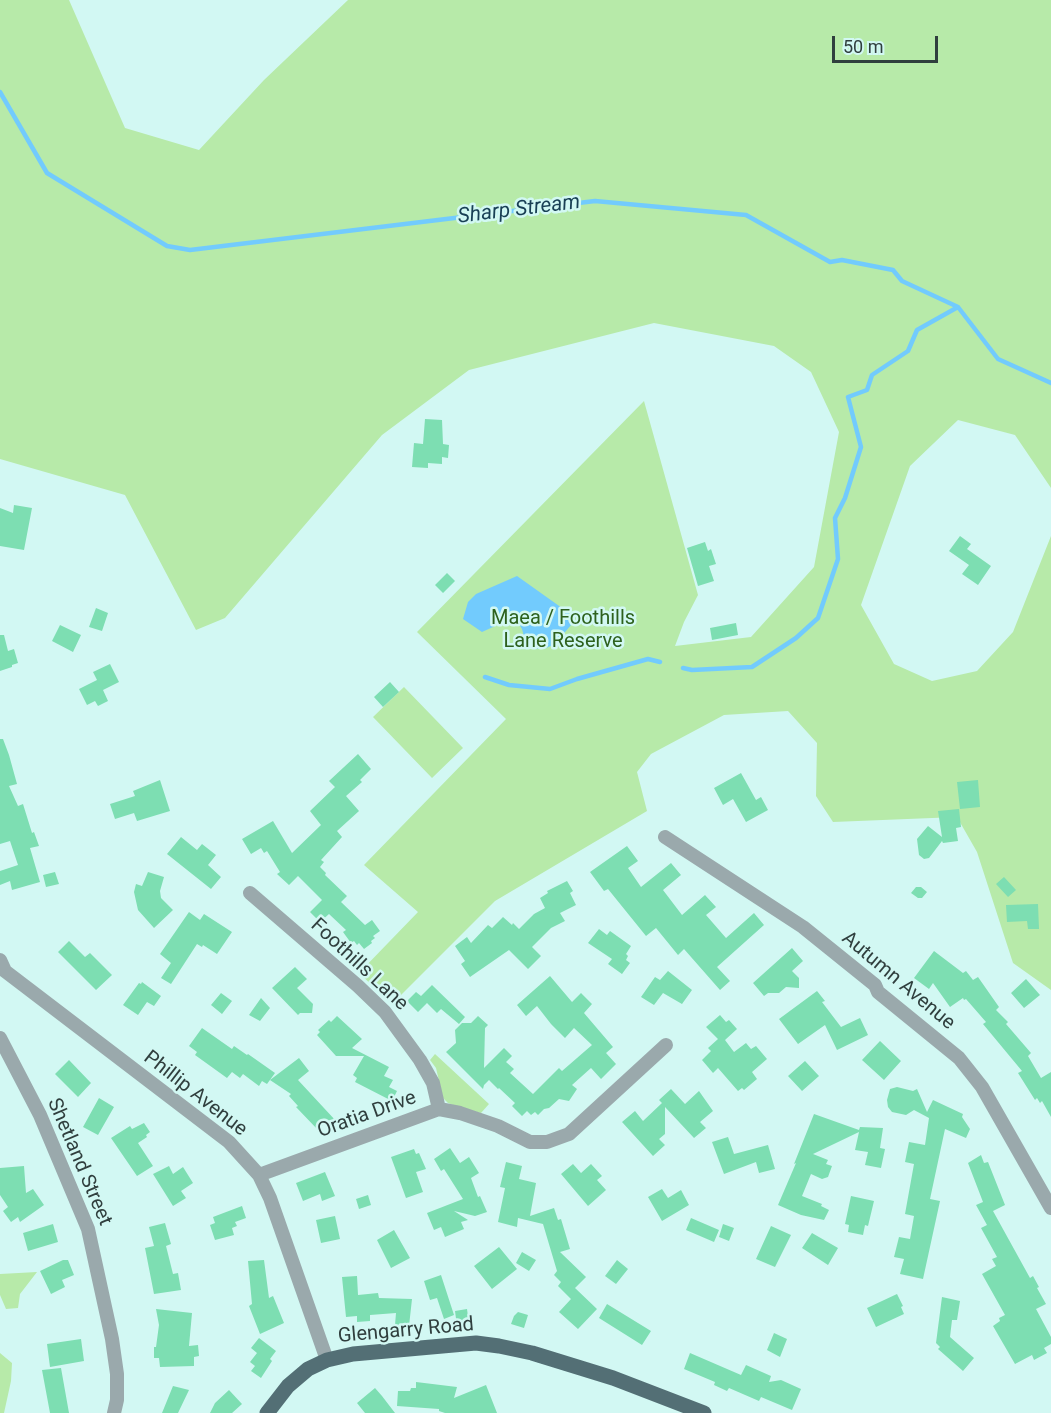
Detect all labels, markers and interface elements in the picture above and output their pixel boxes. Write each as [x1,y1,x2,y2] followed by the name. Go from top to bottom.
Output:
[835,24,942,62] scale bar
[843,36,883,57] text: 50 m
[456,190,582,230] water label: Sharp Stream
[491,607,635,654] park label: Maea / Foothills Lane Reserve
[305,914,413,1016] street label: Foothills Lane
[836,927,960,1035] street label: Autumn Avenue
[138,1046,252,1142] street label: Phillip Avenue
[314,1086,420,1144] street label: Oratia Drive
[41,1095,117,1229] street label: Shetland Street
[337,1313,475,1349] street label: Glengarry Road

